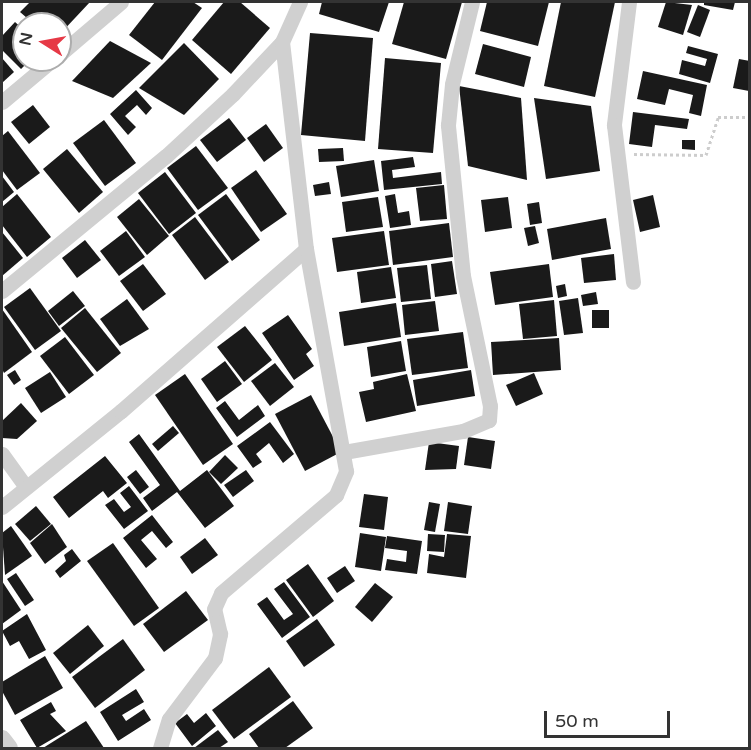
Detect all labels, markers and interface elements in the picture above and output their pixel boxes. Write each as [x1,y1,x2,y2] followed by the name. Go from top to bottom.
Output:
[12,12,72,72] north arrow
[15,31,37,47] text: N
[547,699,673,737] scale bar
[555,710,599,732] text: 50 m

